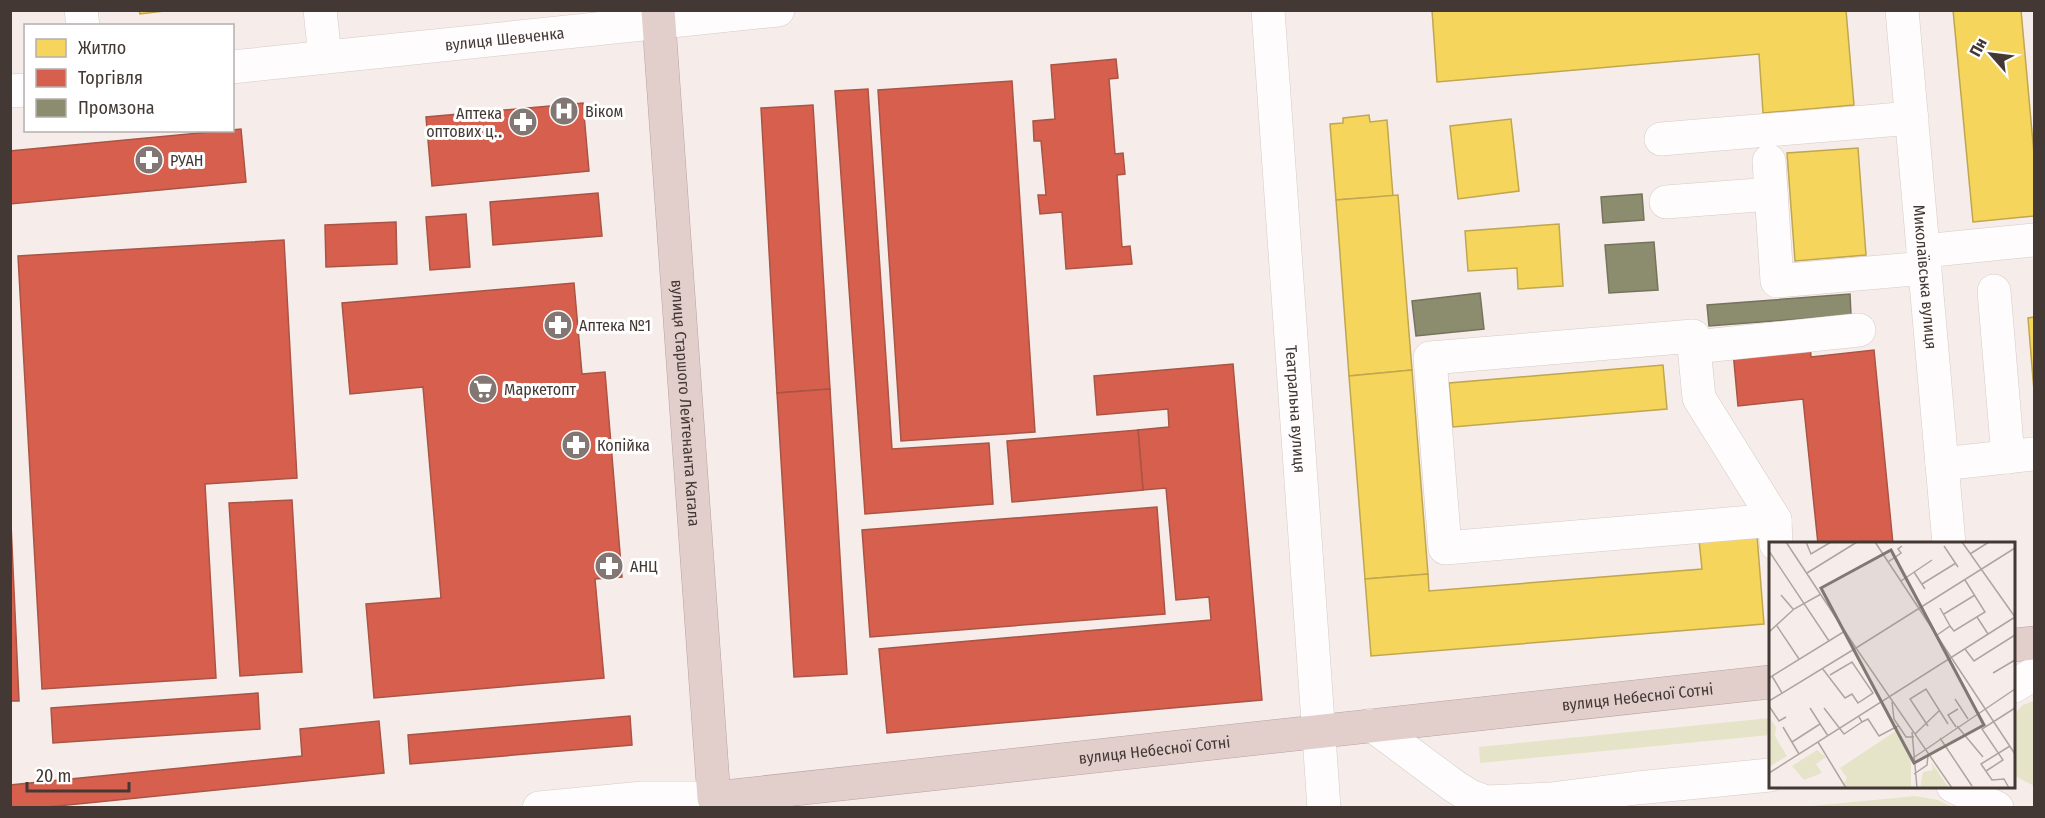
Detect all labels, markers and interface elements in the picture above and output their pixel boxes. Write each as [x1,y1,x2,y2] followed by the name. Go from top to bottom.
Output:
[444,23,565,55] street label: вулиця Шевченка
[24,24,234,132] legend
[1961,24,2021,84] north arrow
[1966,35,1991,60] text: Пн
[78,37,126,59] text: Житло
[78,67,143,89] text: Торгівля
[548,95,580,127] hospital icon: Віком
[78,97,155,119] text: Промзона
[585,102,623,121] place label: Віком
[426,104,502,141] place label: Аптека оптових ц‥
[507,106,539,138] pharmacy icon: Аптека оптових ц‥
[133,144,165,176] pharmacy icon: РУАН
[170,151,204,170] place label: РУАН
[1909,204,1941,350] street label: Миколаївська вулиця
[667,279,704,527] street label: вулиця Старшого Лейтенанта Кагала
[542,309,574,341] pharmacy icon: Аптека №1
[579,316,651,335] place label: Аптека №1
[1282,344,1309,474] street label: Театральна вулиця
[467,373,499,405] supermarket icon: Маркетопт
[504,380,577,399] place label: Маркетопт
[560,429,592,461] pharmacy icon: Копійка
[597,436,650,455] place label: Копійка
[1769,542,2015,788] inset map
[593,550,625,582] pharmacy icon: АНЦ
[630,557,658,576] place label: АНЦ
[1561,679,1714,715] street label: вулиця Небесної Сотні
[1078,732,1231,768] street label: вулиця Небесної Сотні
[27,755,129,793] scale bar
[36,765,71,787] text: 20 m

